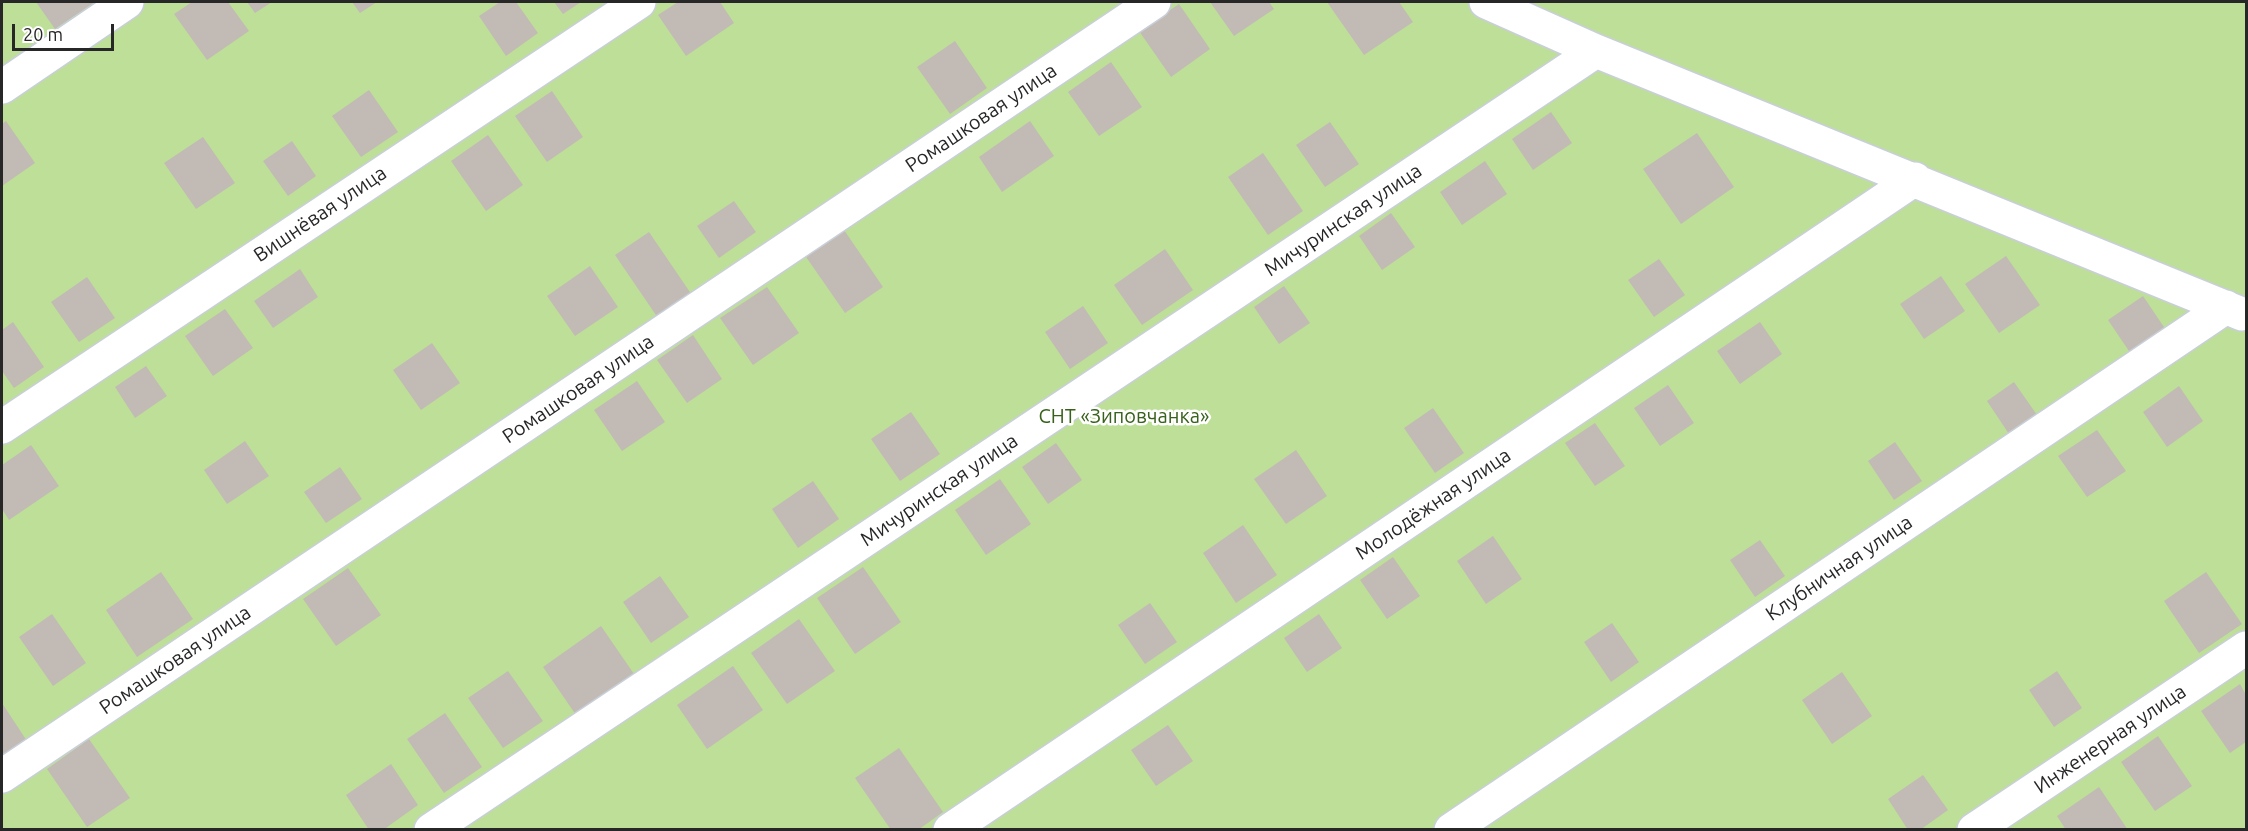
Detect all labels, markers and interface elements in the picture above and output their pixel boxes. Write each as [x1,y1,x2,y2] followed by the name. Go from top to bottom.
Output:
[15,12,117,50] scale bar
[23,24,63,44] text: 20 m
[901,58,1061,178] street label: Ромашковая улица
[1260,158,1426,282] street label: Мичуринская улица
[249,161,391,267] street label: Вишнёвая улица
[498,329,658,449] street label: Ромашковая улица
[1039,404,1209,428] park label: СНТ «Зиповчанка»
[856,428,1022,552] street label: Мичуринская улица
[1351,443,1515,565] street label: Молодёжная улица
[1761,510,1917,626] street label: Клубничная улица
[95,600,255,720] street label: Ромашковая улица
[2030,679,2190,799] street label: Инженерная улица

